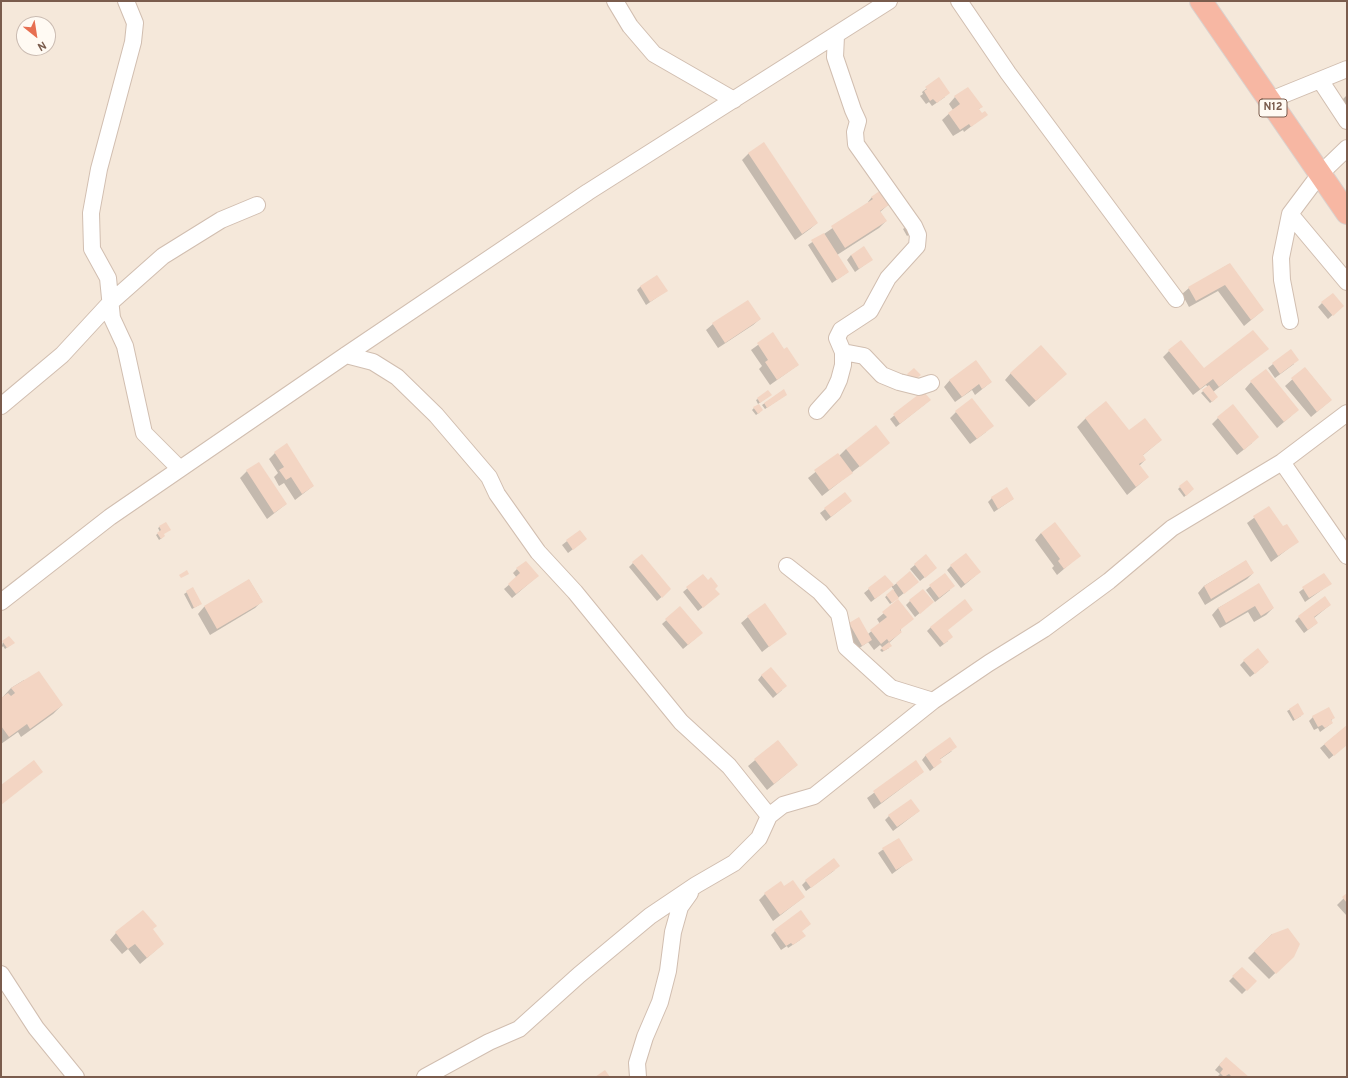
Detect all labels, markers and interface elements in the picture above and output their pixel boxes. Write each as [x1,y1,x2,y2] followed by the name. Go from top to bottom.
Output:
[16,16,56,56] north arrow
[35,37,48,54] text: N
[1259,99,1287,117] road number: N12

